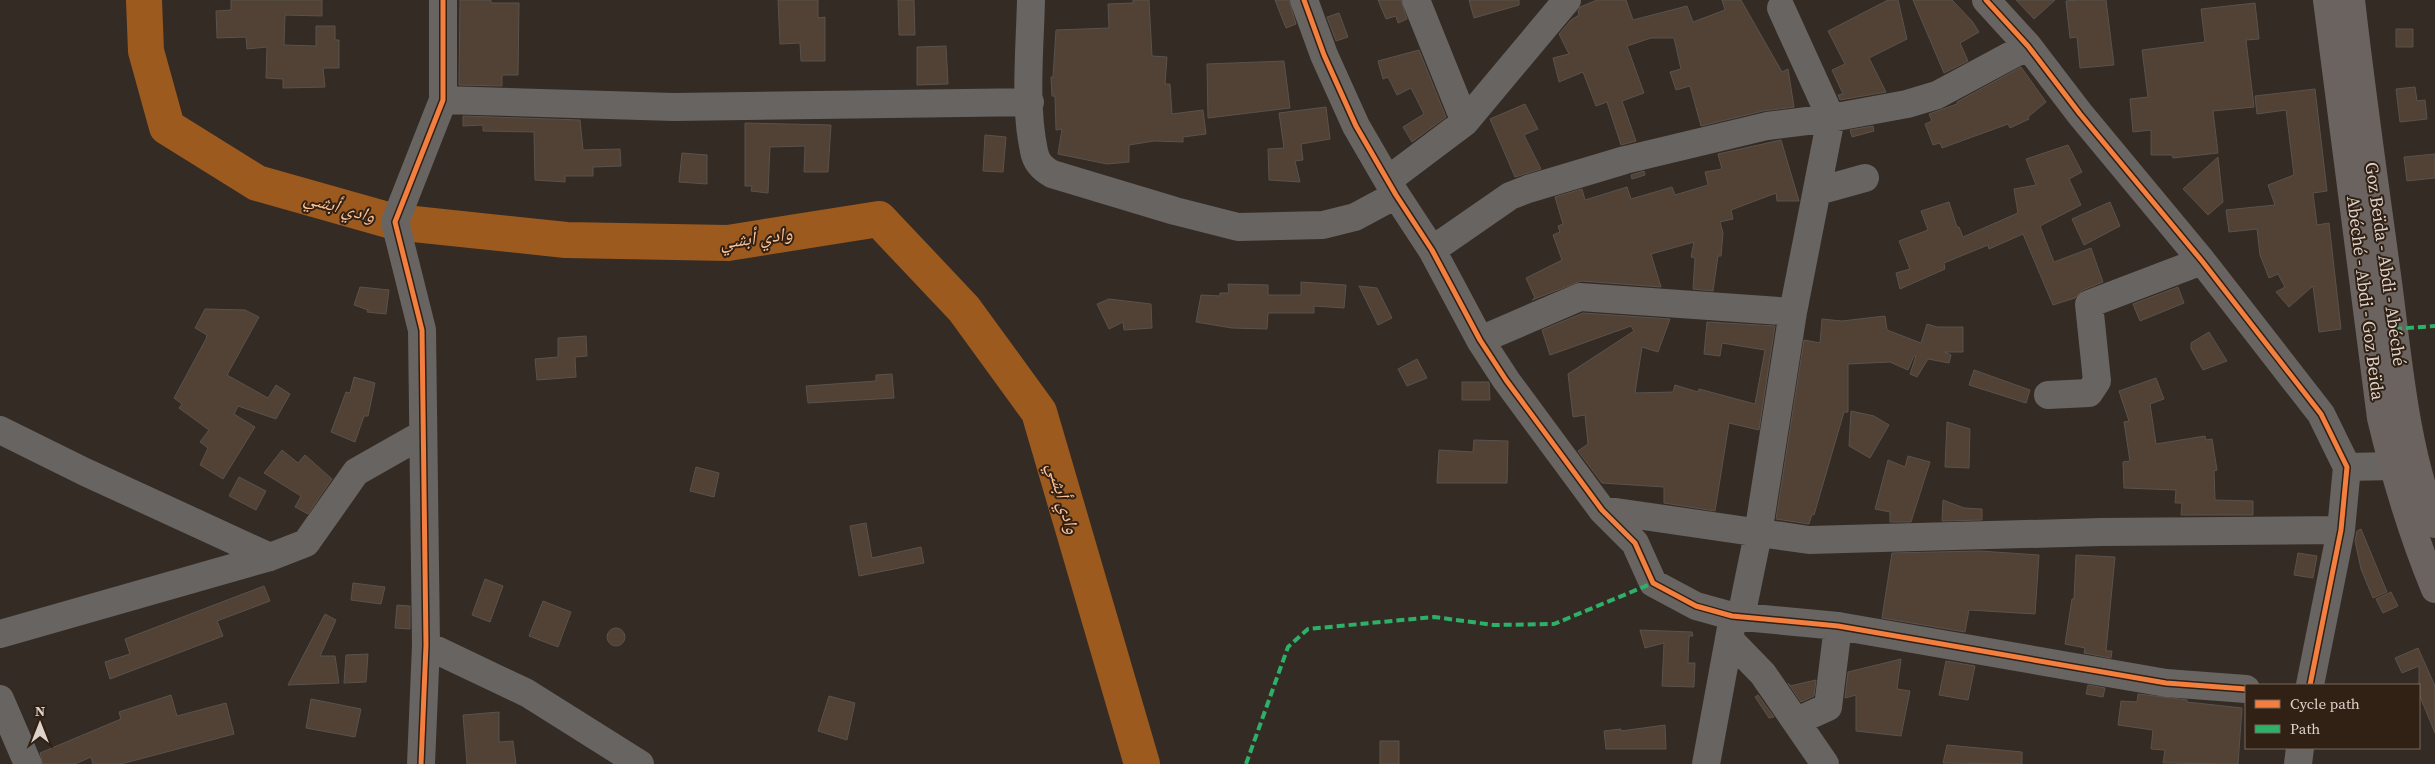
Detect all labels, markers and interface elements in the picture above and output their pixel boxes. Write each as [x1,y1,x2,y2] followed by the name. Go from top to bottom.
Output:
[2359,160,2413,368] street label: Goz Beïda - Abdi - Abéché
[301,183,379,231] water label: وادي أبشي
[2341,194,2391,402] street label: Abéché - Abdi - Goz Beïda
[718,220,794,257] water label: وادي أبشي
[1039,459,1087,537] water label: وادي أبشي
[2245,684,2420,749] legend
[2290,693,2360,714] text: Cycle path
[15,699,65,749] north arrow
[35,701,45,721] text: N
[2290,718,2320,739] text: Path

